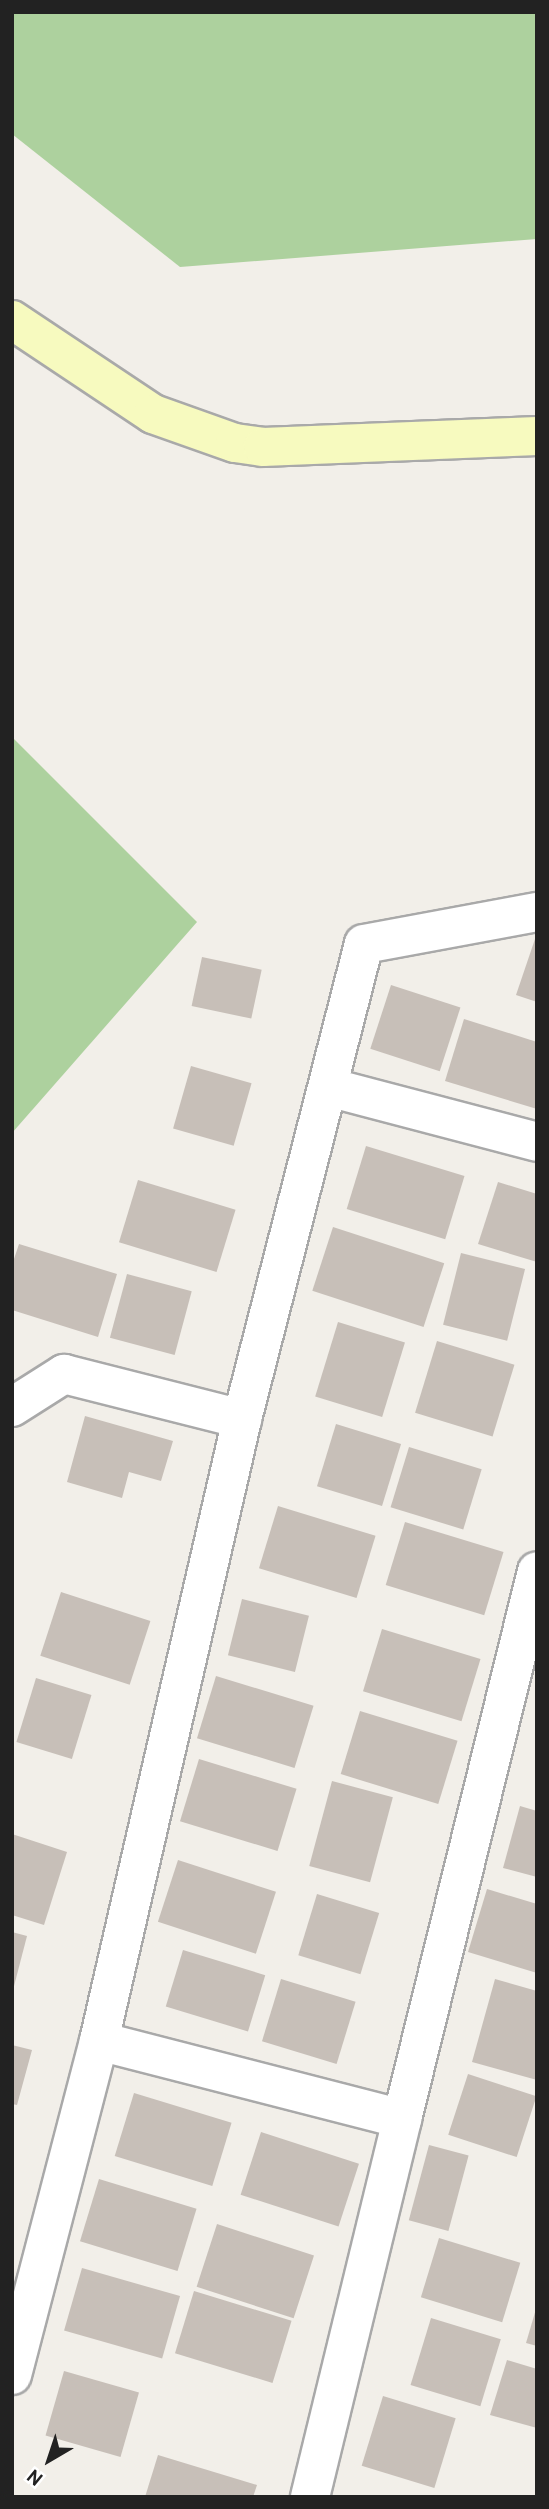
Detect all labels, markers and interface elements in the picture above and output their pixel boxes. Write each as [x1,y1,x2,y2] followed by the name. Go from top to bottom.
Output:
[14,2425,84,2495] north arrow
[23,2463,49,2490] text: N

